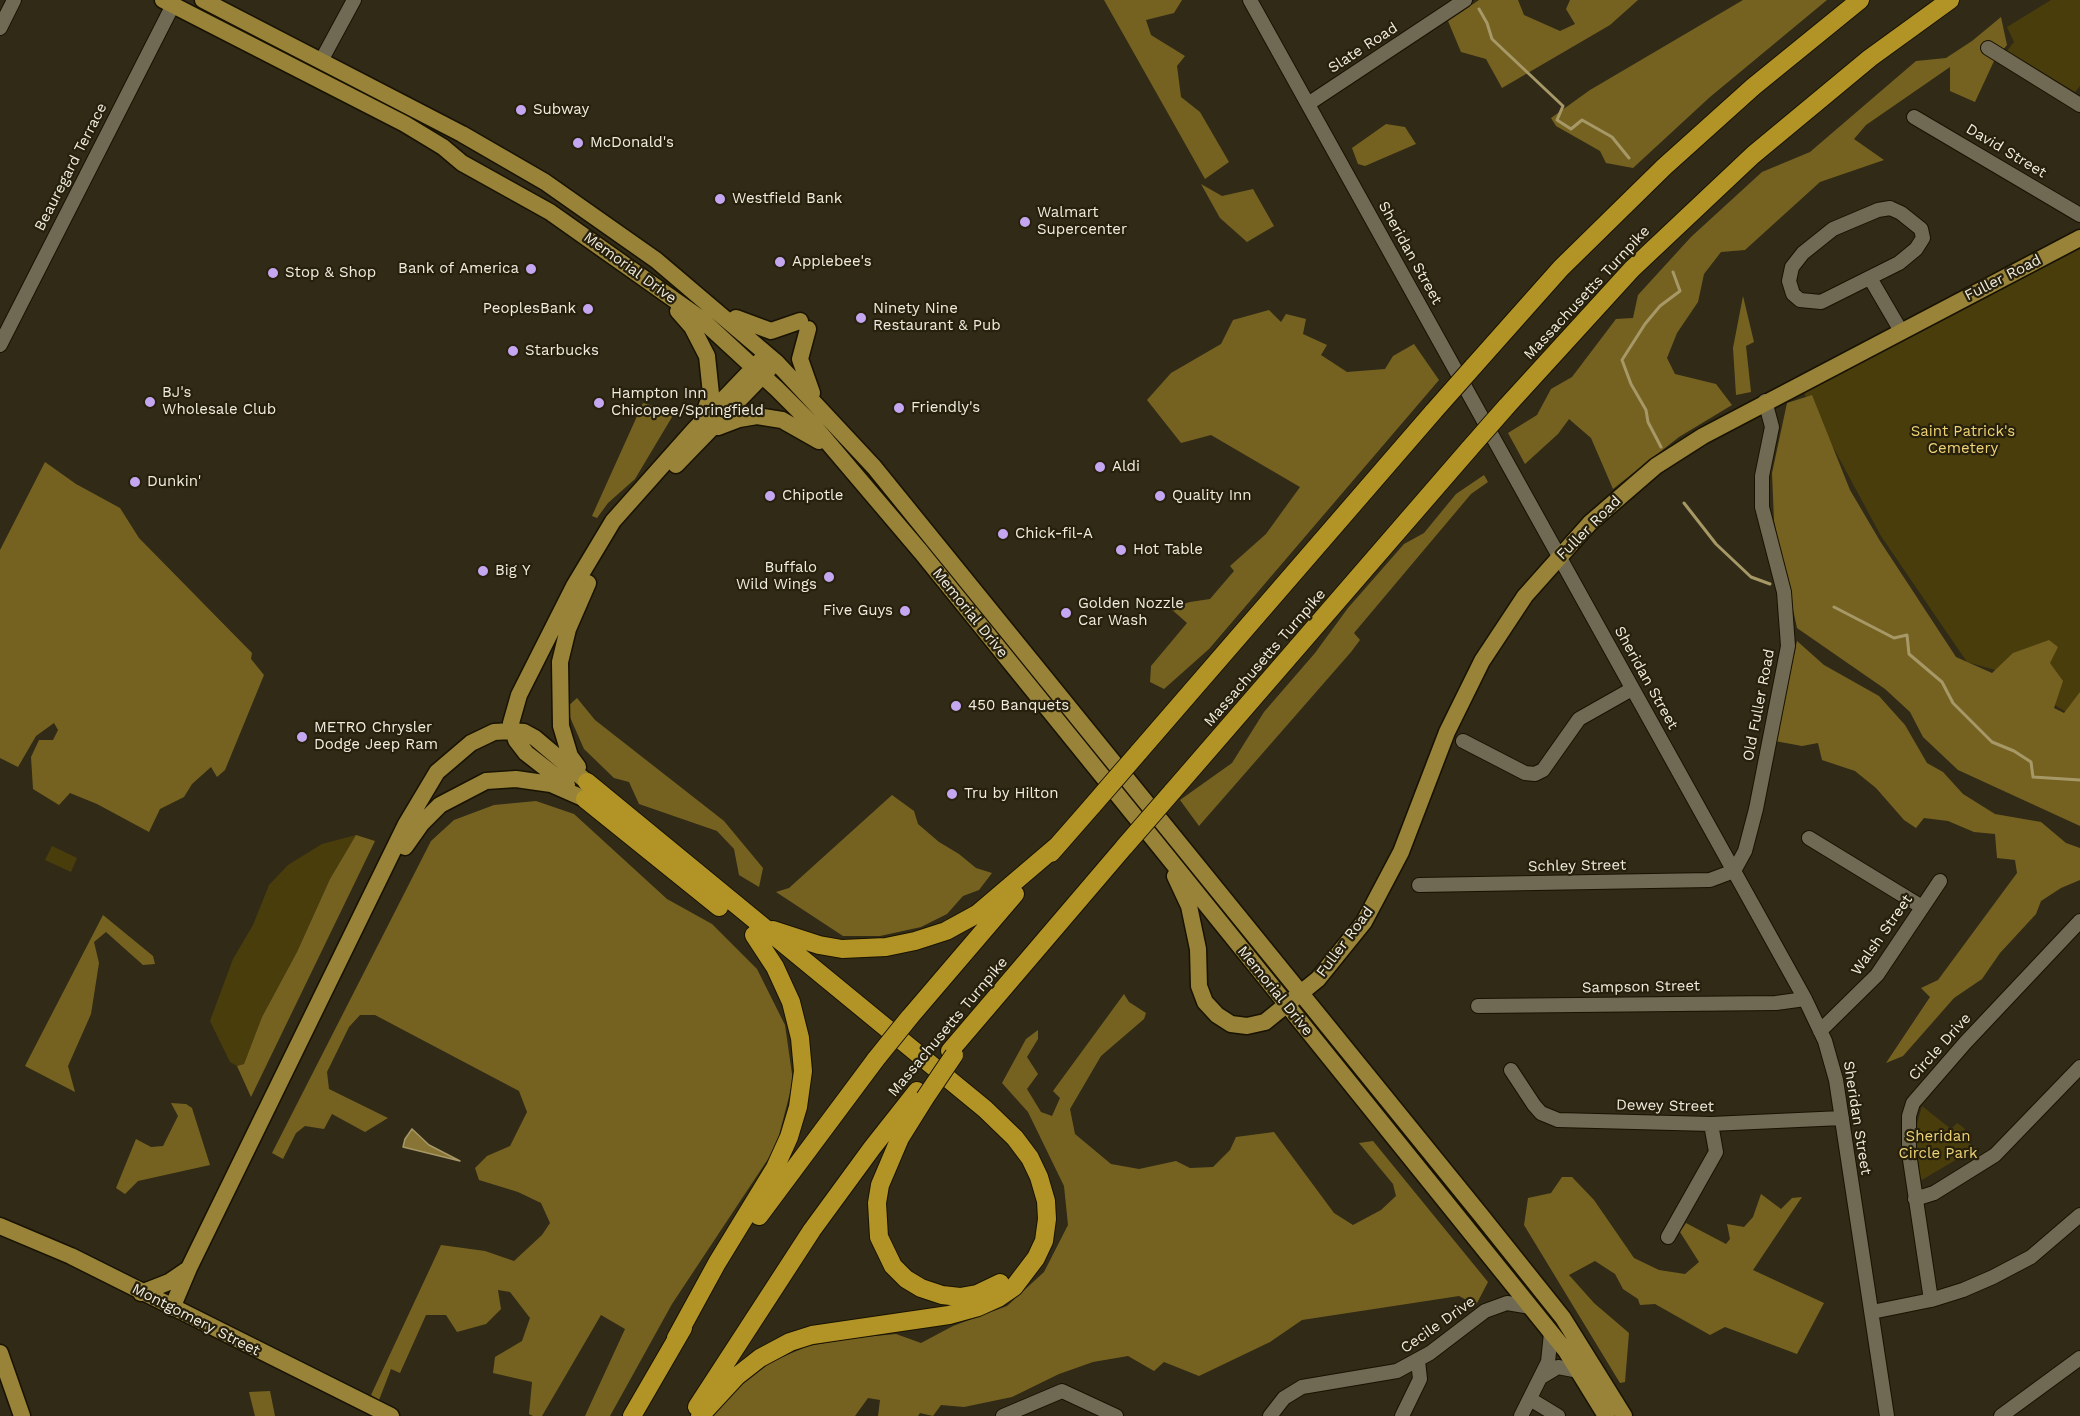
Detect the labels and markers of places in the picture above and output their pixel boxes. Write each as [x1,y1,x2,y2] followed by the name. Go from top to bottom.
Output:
[533,101,589,119] place label: Subway
[514,103,528,117] marker: Subway
[590,134,674,152] place label: McDonald's
[571,136,585,150] marker: McDonald's
[732,190,842,208] place label: Westfield Bank
[713,192,727,206] marker: Westfield Bank
[1037,204,1127,239] place label: Walmart Supercenter
[1018,215,1032,229] marker: Walmart Supercenter
[792,253,872,271] place label: Applebee's
[773,255,787,269] marker: Applebee's
[398,260,519,278] place label: Bank of America
[524,262,538,276] marker: Bank of America
[285,264,376,282] place label: Stop & Shop
[266,266,280,280] marker: Stop & Shop
[483,300,576,318] place label: PeoplesBank
[873,300,1001,335] place label: Ninety Nine Restaurant & Pub
[581,302,595,316] marker: PeoplesBank
[854,311,868,325] marker: Ninety Nine Restaurant & Pub
[525,342,599,360] place label: Starbucks
[506,344,520,358] marker: Starbucks
[162,384,276,419] place label: BJ's Wholesale Club
[611,385,764,420] place label: Hampton Inn Chicopee/Springfield
[143,395,157,409] marker: BJ's Wholesale Club
[592,396,606,410] marker: Hampton Inn Chicopee/Springfield
[911,399,980,417] place label: Friendly's
[892,401,906,415] marker: Friendly's
[1112,458,1140,476] place label: Aldi
[1093,460,1107,474] marker: Aldi
[147,473,201,491] place label: Dunkin'
[128,475,142,489] marker: Dunkin'
[782,487,843,505] place label: Chipotle
[1172,487,1252,505] place label: Quality Inn
[763,489,777,503] marker: Chipotle
[1153,489,1167,503] marker: Quality Inn
[1015,525,1093,543] place label: Chick-fil-A
[996,527,1010,541] marker: Chick-fil-A
[1133,541,1203,559] place label: Hot Table
[1114,543,1128,557] marker: Hot Table
[736,559,817,594] place label: Buffalo Wild Wings
[495,562,530,580] place label: Big Y
[476,564,490,578] marker: Big Y
[822,570,836,584] marker: Buffalo Wild Wings
[1078,595,1184,630] place label: Golden Nozzle Car Wash
[823,602,893,620] place label: Five Guys
[898,604,912,618] marker: Five Guys
[1059,606,1073,620] marker: Golden Nozzle Car Wash
[968,697,1069,715] place label: 450 Banquets
[949,699,963,713] marker: 450 Banquets
[314,719,438,754] place label: METRO Chrysler Dodge Jeep Ram
[295,730,309,744] marker: METRO Chrysler Dodge Jeep Ram
[964,785,1058,803] place label: Tru by Hilton
[945,787,959,801] marker: Tru by Hilton

